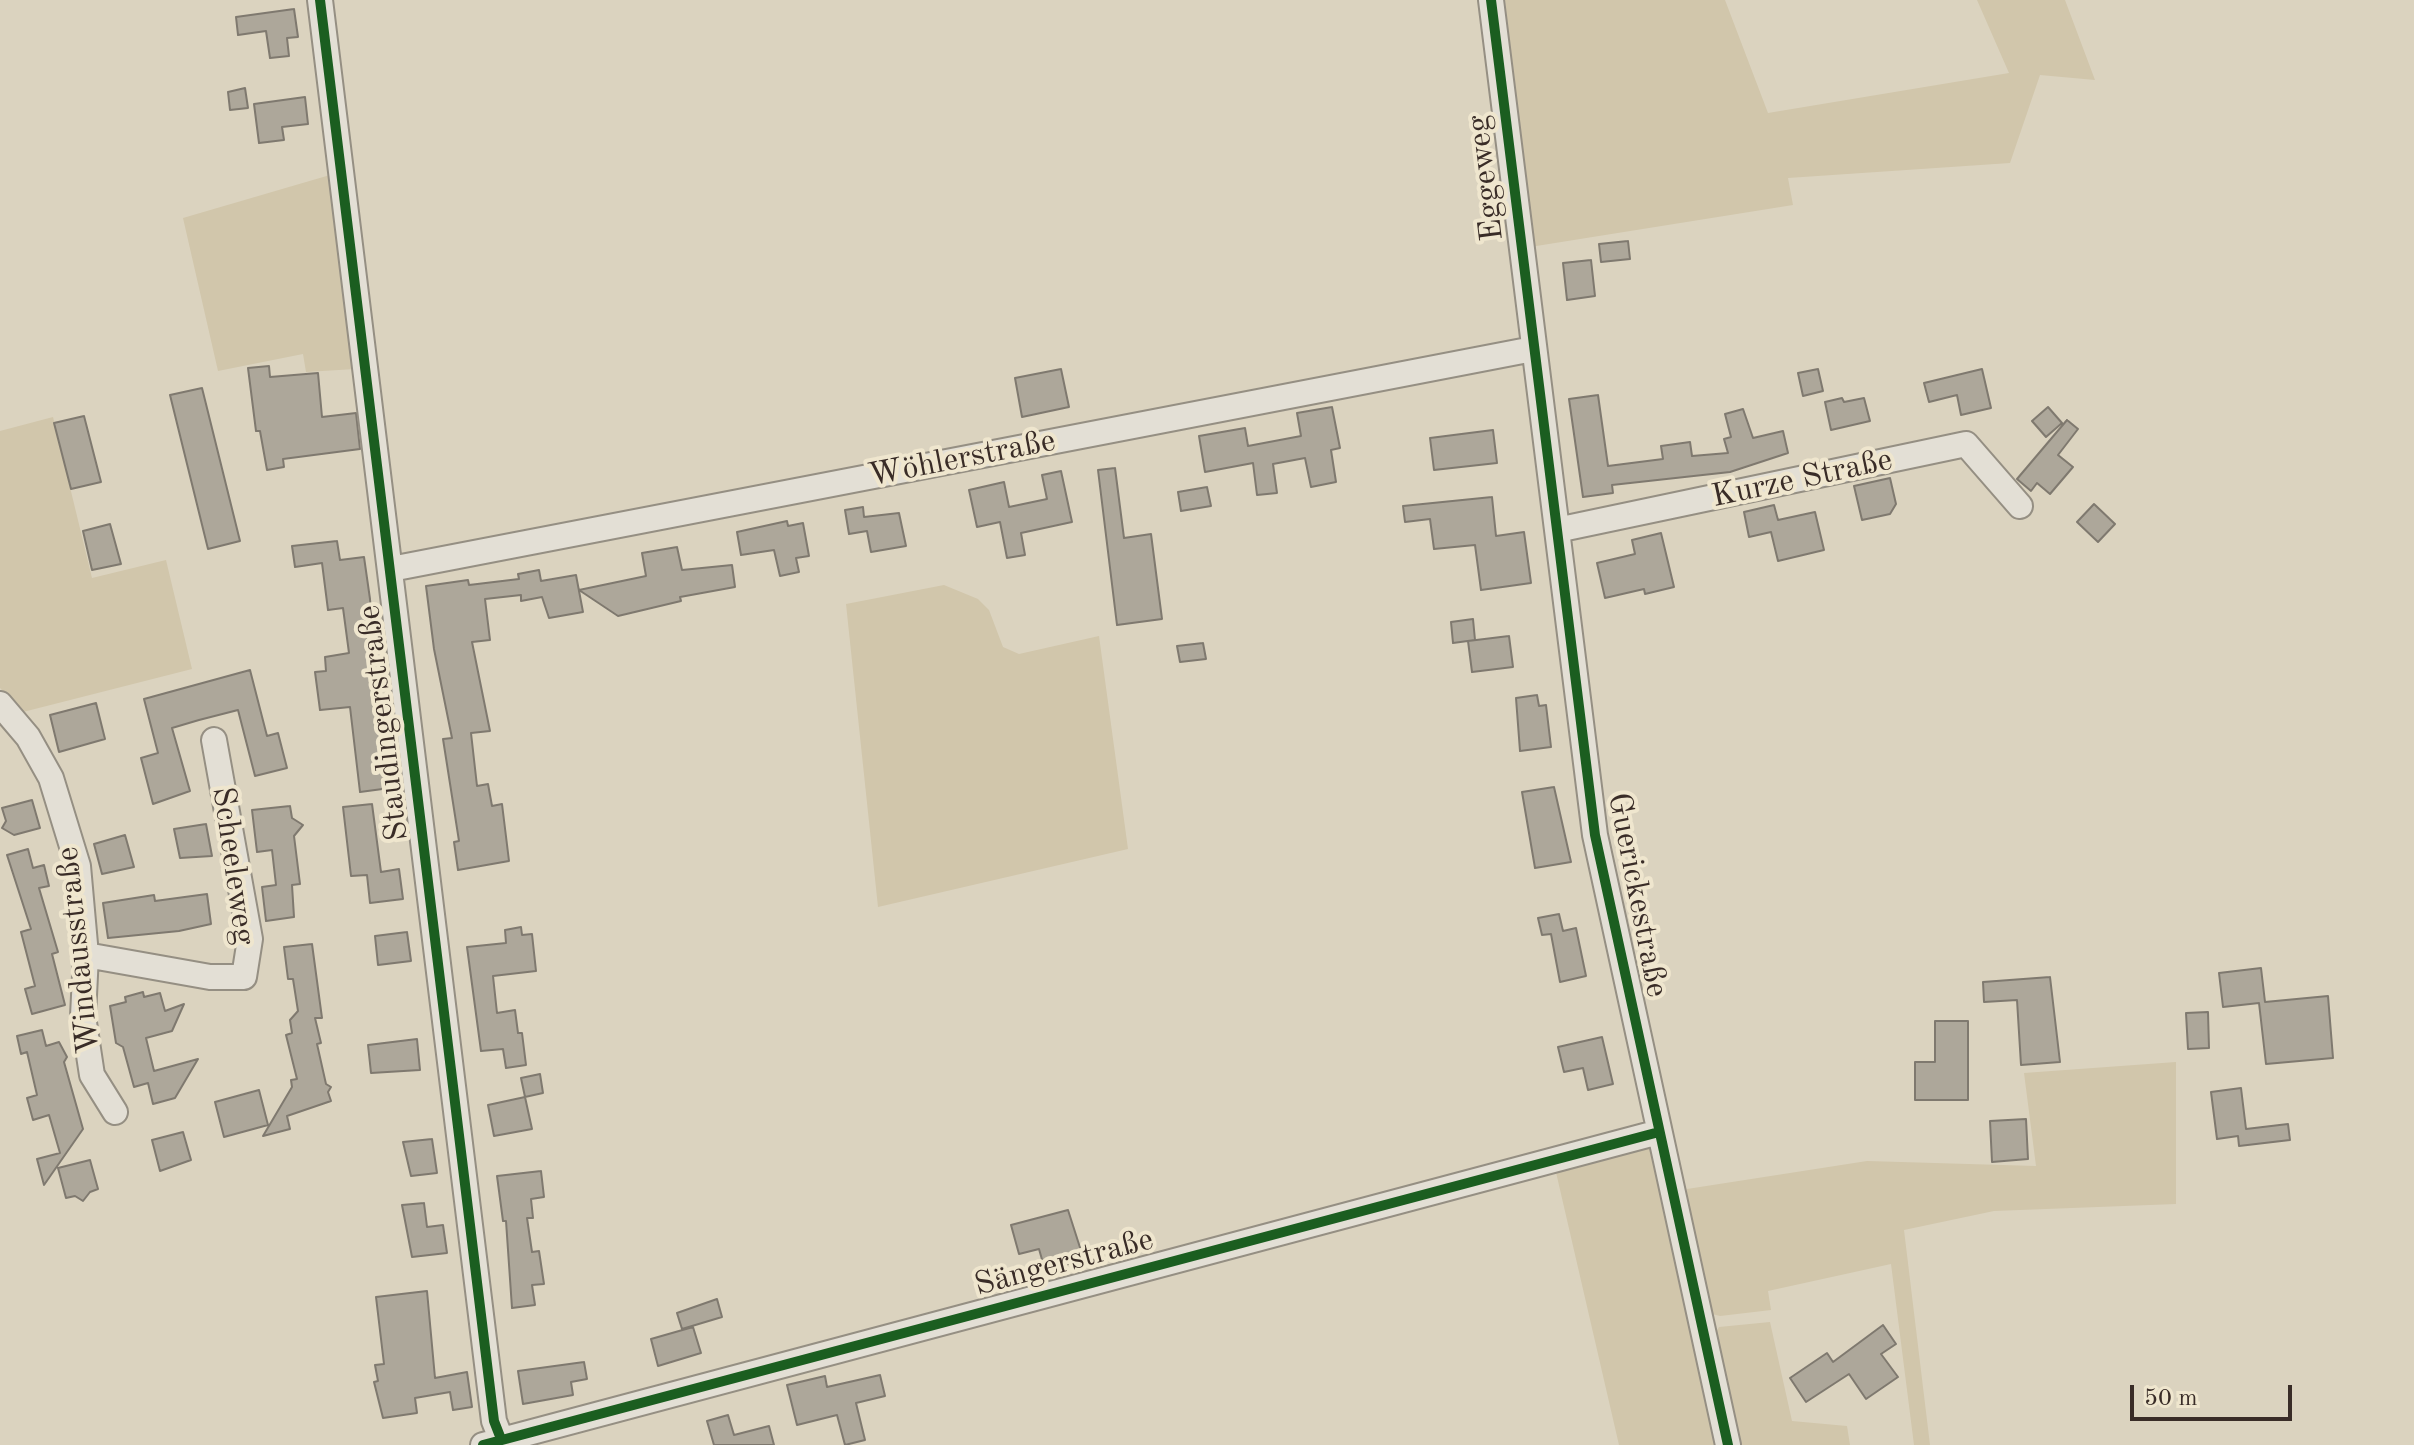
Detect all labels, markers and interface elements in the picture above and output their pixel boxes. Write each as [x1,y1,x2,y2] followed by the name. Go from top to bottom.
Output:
[1459,113,1513,243] street label: Eggeweg
[865,422,1059,496] street label: Wöhlerstraße
[1708,441,1896,517] street label: Kurze Straße
[350,603,418,843] street label: Staudingerstraße
[203,784,263,948] street label: Scheeleweg
[1598,789,1676,1001] street label: Guerickestraße
[49,845,109,1055] street label: Windausstraße
[970,1221,1158,1305] street label: Sängerstraße
[2134,1369,2296,1419] scale bar
[2144,1387,2198,1411] text: 50 m

